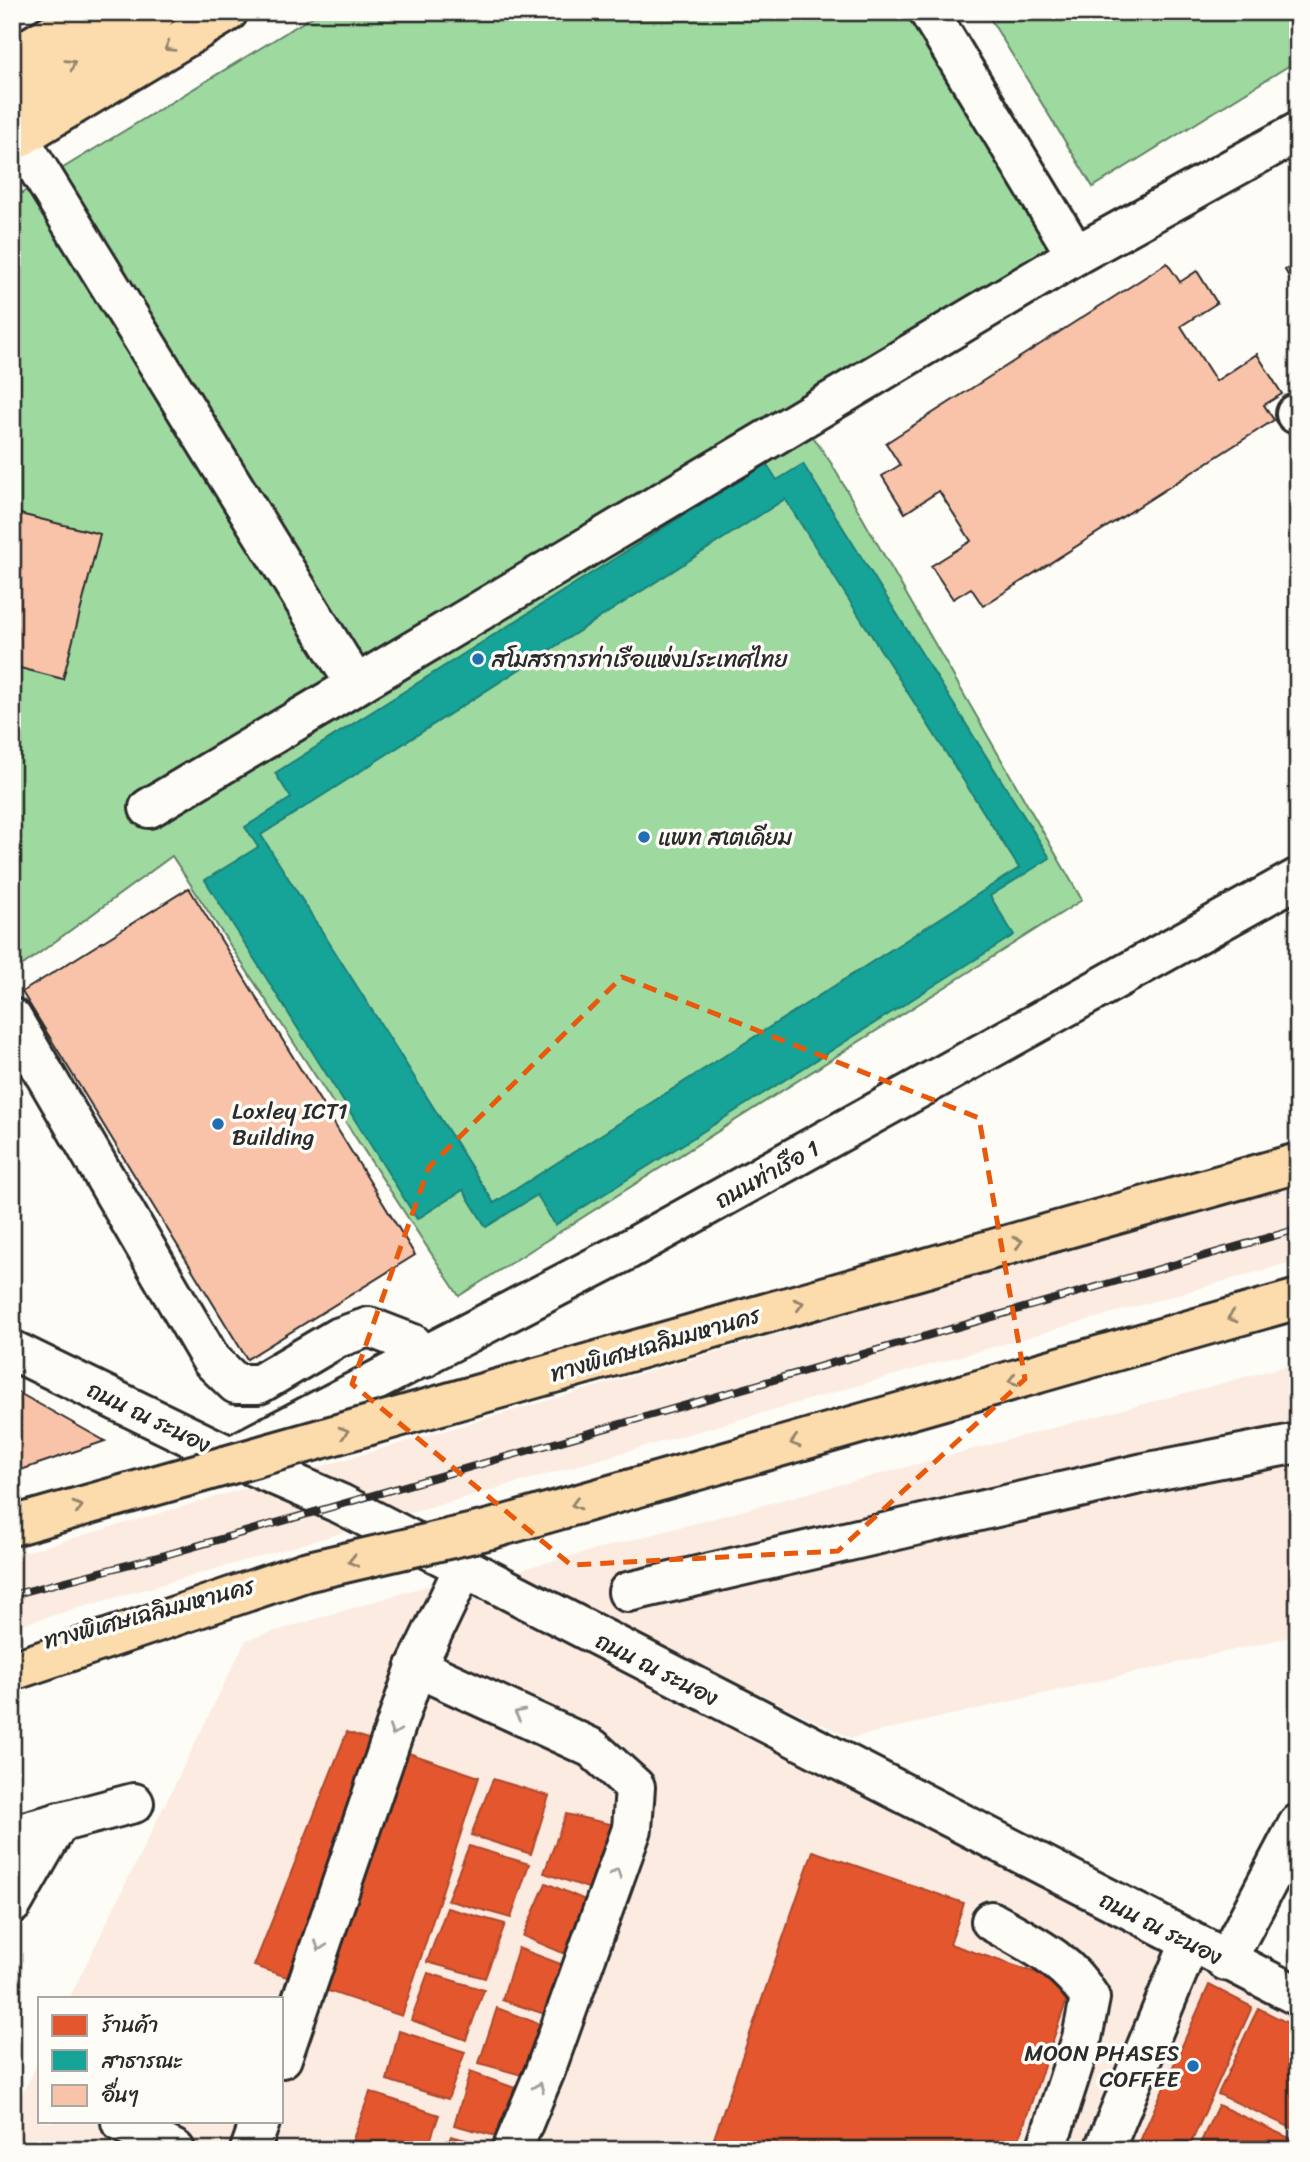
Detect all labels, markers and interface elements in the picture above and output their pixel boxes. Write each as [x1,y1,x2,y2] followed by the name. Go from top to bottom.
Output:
[164,39,177,52] one-way arrow
[63,59,76,72] one-way arrow
[491,639,788,680] place label: สโมสรการท่าเรือแห่งประเทศไทย
[470,651,486,667] marker: สโมสรการท่าเรือแห่งประเทศไทย
[658,817,793,858] place label: แพท สเตเดียม
[636,829,652,845] marker: แพท สเตเดียม
[232,1091,348,1158] place label: Loxley ICT1 Building
[210,1116,226,1132] marker: Loxley ICT1 Building
[707,1129,828,1220] street label: ถนนท่าเรือ 1
[1011,1236,1023,1250] one-way arrow
[545,1295,766,1394] street label: ทางพิเศษเฉลิมมหานคร
[792,1297,804,1312] one-way arrow
[1226,1309,1238,1324] one-way arrow
[80,1370,218,1465] street label: ถนน ณ ระนอง
[1008,1371,1020,1386] one-way arrow
[338,1426,350,1441] one-way arrow
[789,1434,801,1448] one-way arrow
[570,1496,582,1511] one-way arrow
[72,1501,84,1516] one-way arrow
[347,1553,359,1567] one-way arrow
[39,1565,260,1661] street label: ทางพิเศษเฉลิมมหานคร
[588,1621,726,1718] street label: ถนน ณ ระนอง
[514,1708,526,1722] one-way arrow
[388,1725,402,1737] one-way arrow
[608,1867,622,1879] one-way arrow
[1092,1880,1230,1977] street label: ถนน ณ ระนอง
[314,1940,328,1952] one-way arrow
[38,1997,284,2124] legend
[102,2006,159,2044] text: ร้านค้า
[1024,2033,1180,2100] place label: MOON PHASES COFFEE
[101,2042,183,2080] text: สาธารณะ
[1185,2058,1201,2074] marker: MOON PHASES COFFEE
[101,2076,139,2114] text: อื่นๆ
[530,2081,544,2093] one-way arrow

